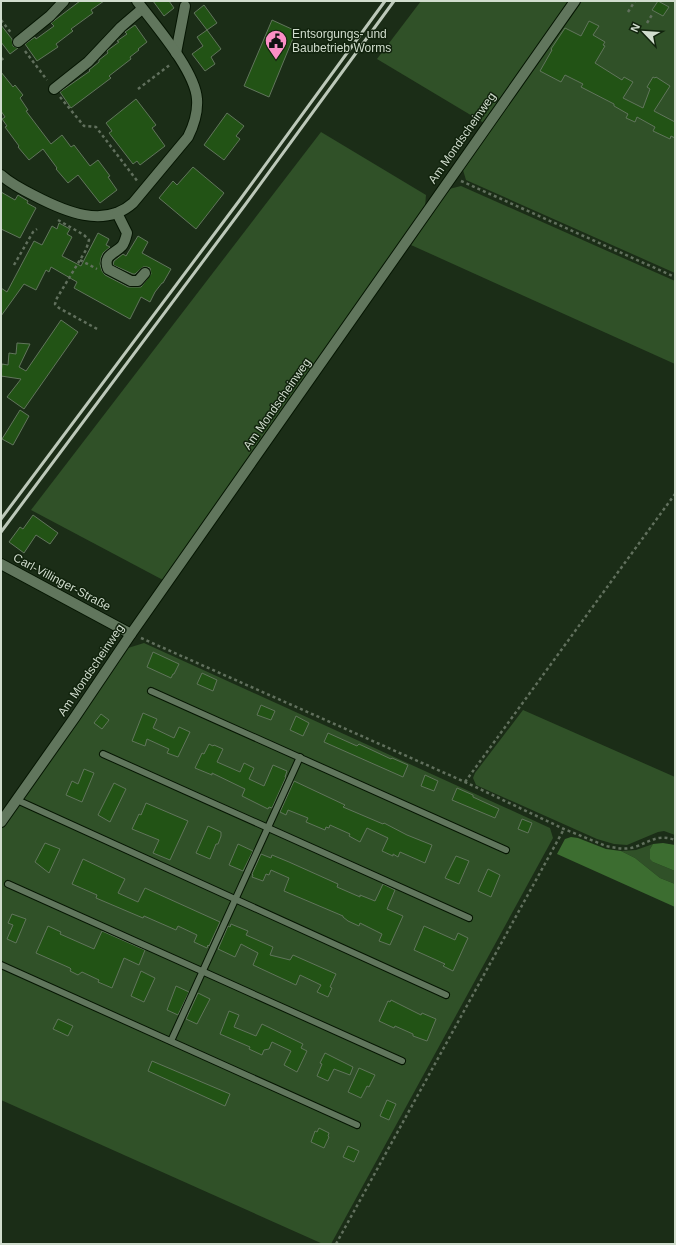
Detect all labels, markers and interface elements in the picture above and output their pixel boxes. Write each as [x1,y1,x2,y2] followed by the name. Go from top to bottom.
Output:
[624,12,664,52] north arrow
[628,22,642,34] text: N
[292,27,391,55] place label: Entsorgungs- und Baubetrieb Worms
[263,28,289,61] public building icon: Entsorgungs- und Baubetrieb Worms
[425,90,499,186] street label: Am Mondscheinweg
[240,356,314,452] street label: Am Mondscheinweg
[11,550,113,614] street label: Carl-Villinger-Straße
[55,621,127,719] street label: Am Mondscheinweg

